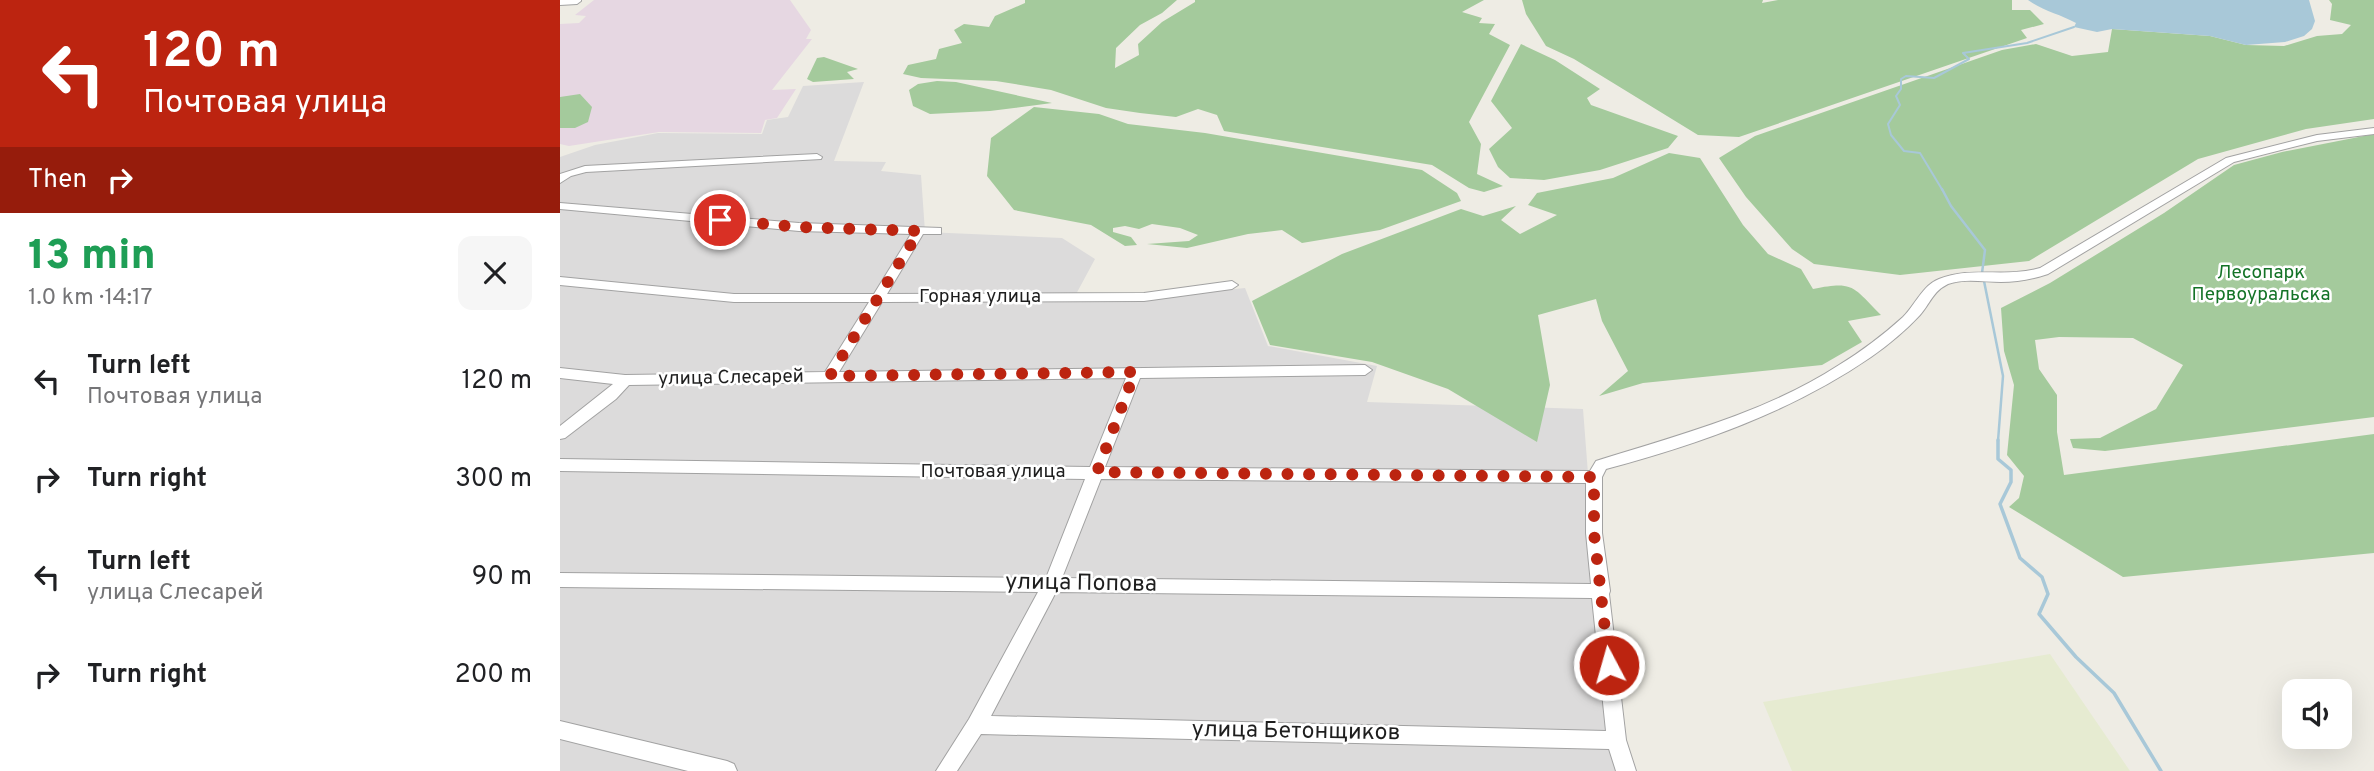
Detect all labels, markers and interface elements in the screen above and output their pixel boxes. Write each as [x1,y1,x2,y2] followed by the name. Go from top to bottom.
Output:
[143,23,280,85] text: 120 m
[28,28,119,119] icon: left
[143,84,387,124] text: Почтовая улица
[101,161,139,199] icon: right
[28,164,87,197] text: Then
[690,190,750,250] pin
[701,201,739,239] icon: arrive
[28,231,156,284] text: 13 min
[458,236,532,310] button: close
[2192,261,2330,307] park label: Лесопарк Первоуральска
[28,284,153,313] text: 1.0 km · 14:17
[919,285,1041,309] street label: Горная улица
[87,350,191,383] text: Turn left
[28,362,66,400] icon: left
[462,365,532,398] text: 120 m
[658,365,804,391] street label: улица Слесарей
[87,383,262,412] text: Почтовая улица
[28,460,66,498] icon: right
[921,460,1065,484] street label: Почтовая улица
[87,463,207,496] text: Turn right
[455,463,532,496] text: 300 m
[87,546,191,579] text: Turn left
[28,558,66,596] icon: left
[472,561,532,594] text: 90 m
[1005,568,1157,600] street label: улица Попова
[87,579,263,608] text: улица Слесарей
[1572,628,1646,702] position arrow
[28,656,66,694] icon: right
[87,659,207,692] text: Turn right
[455,659,532,692] text: 200 m
[2282,679,2352,749] map controls
[2282,679,2352,749] button: sound
[1191,716,1401,748] street label: улица Бетонщиков

